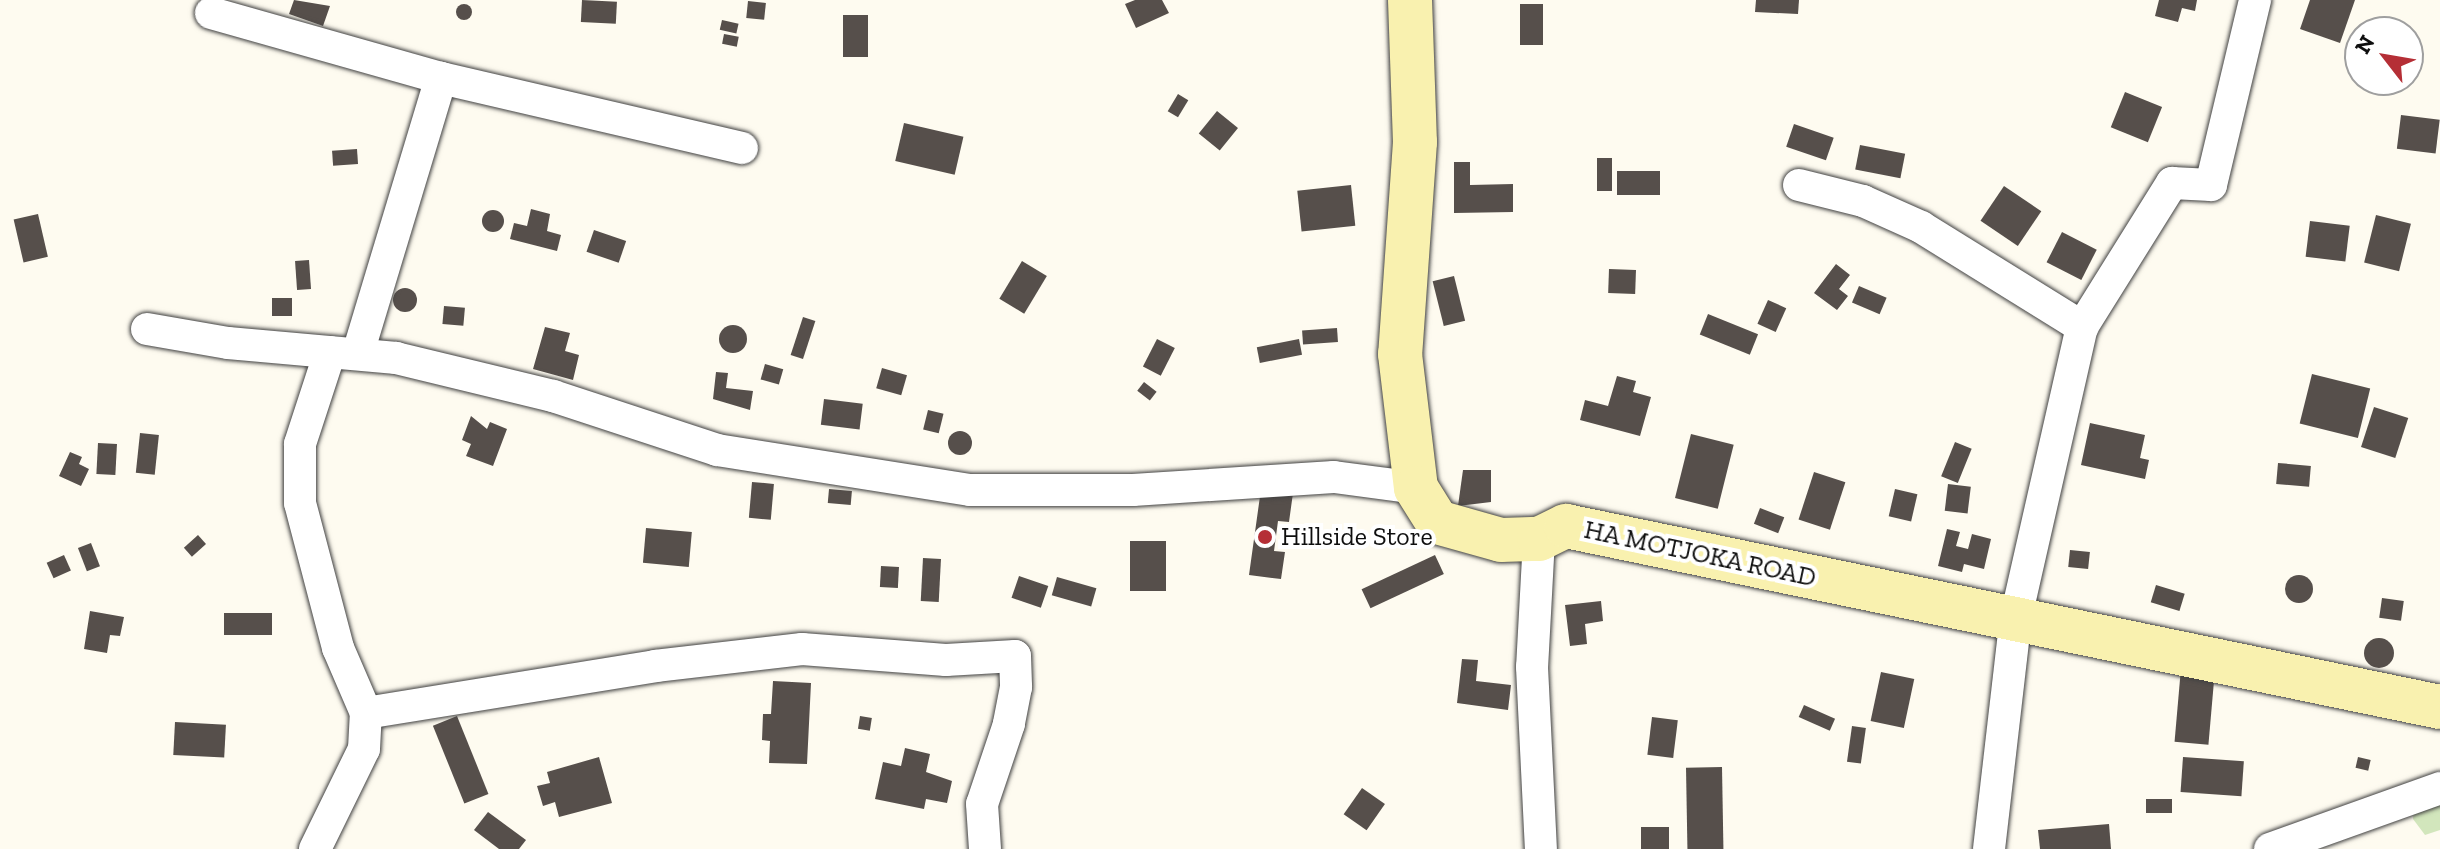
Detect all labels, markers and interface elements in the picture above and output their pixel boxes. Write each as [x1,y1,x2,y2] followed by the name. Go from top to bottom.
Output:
[2344,16,2424,96] north arrow
[2349,30,2381,59] text: N
[1580,514,1820,594] street label: HA MOTJOKA ROAD
[1281,521,1433,553] place label: Hillside Store
[1256,528,1274,546] marker: Hillside Store

